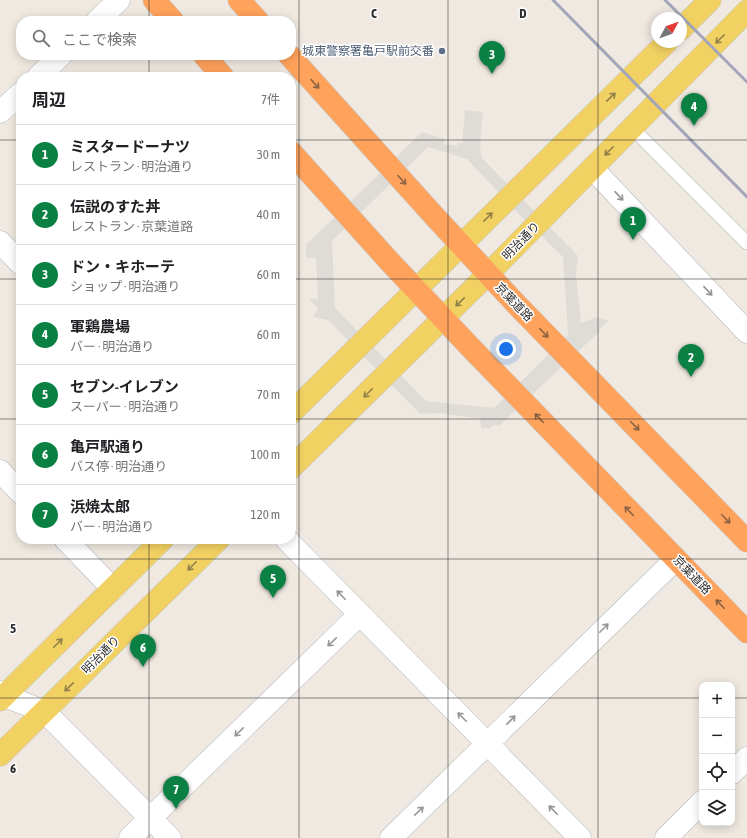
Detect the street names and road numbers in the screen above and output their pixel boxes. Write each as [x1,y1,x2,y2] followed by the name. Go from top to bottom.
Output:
[499,219,543,263] street label: 明治通り
[492,280,536,324] street label: 京葉道路
[670,553,714,597] street label: 京葉道路
[79,633,123,677] street label: 明治通り

